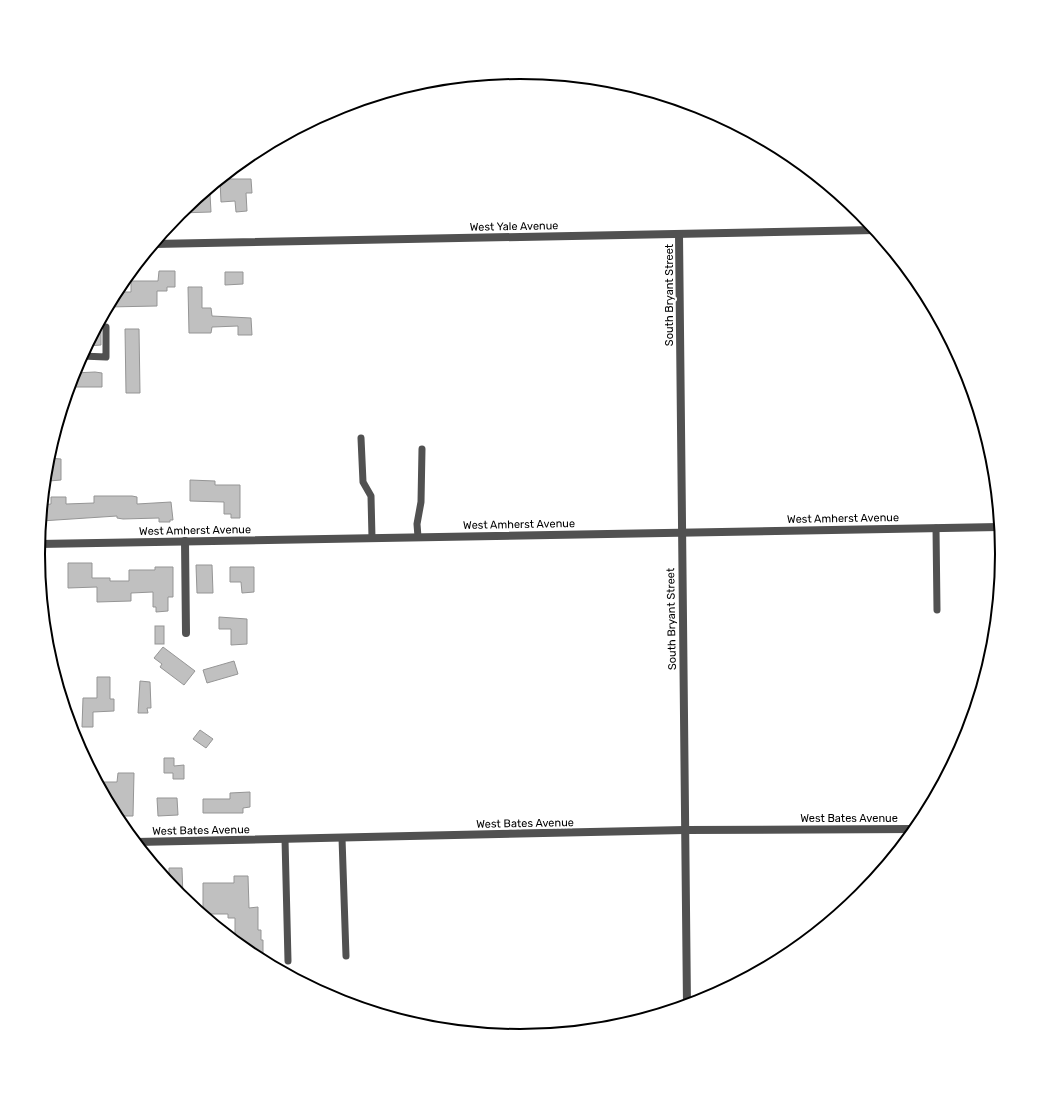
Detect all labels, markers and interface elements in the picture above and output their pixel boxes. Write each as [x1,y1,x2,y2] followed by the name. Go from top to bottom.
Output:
[469,219,559,234] street label: West Yale Avenue
[663,243,676,346] street label: South Bryant Street
[787,511,899,526] street label: West Amherst Avenue
[463,517,575,532] street label: West Amherst Avenue
[139,523,251,538] street label: West Amherst Avenue
[664,567,679,670] street label: South Bryant Street
[800,812,898,825] street label: West Bates Avenue
[476,816,574,831] street label: West Bates Avenue
[152,823,250,838] street label: West Bates Avenue

